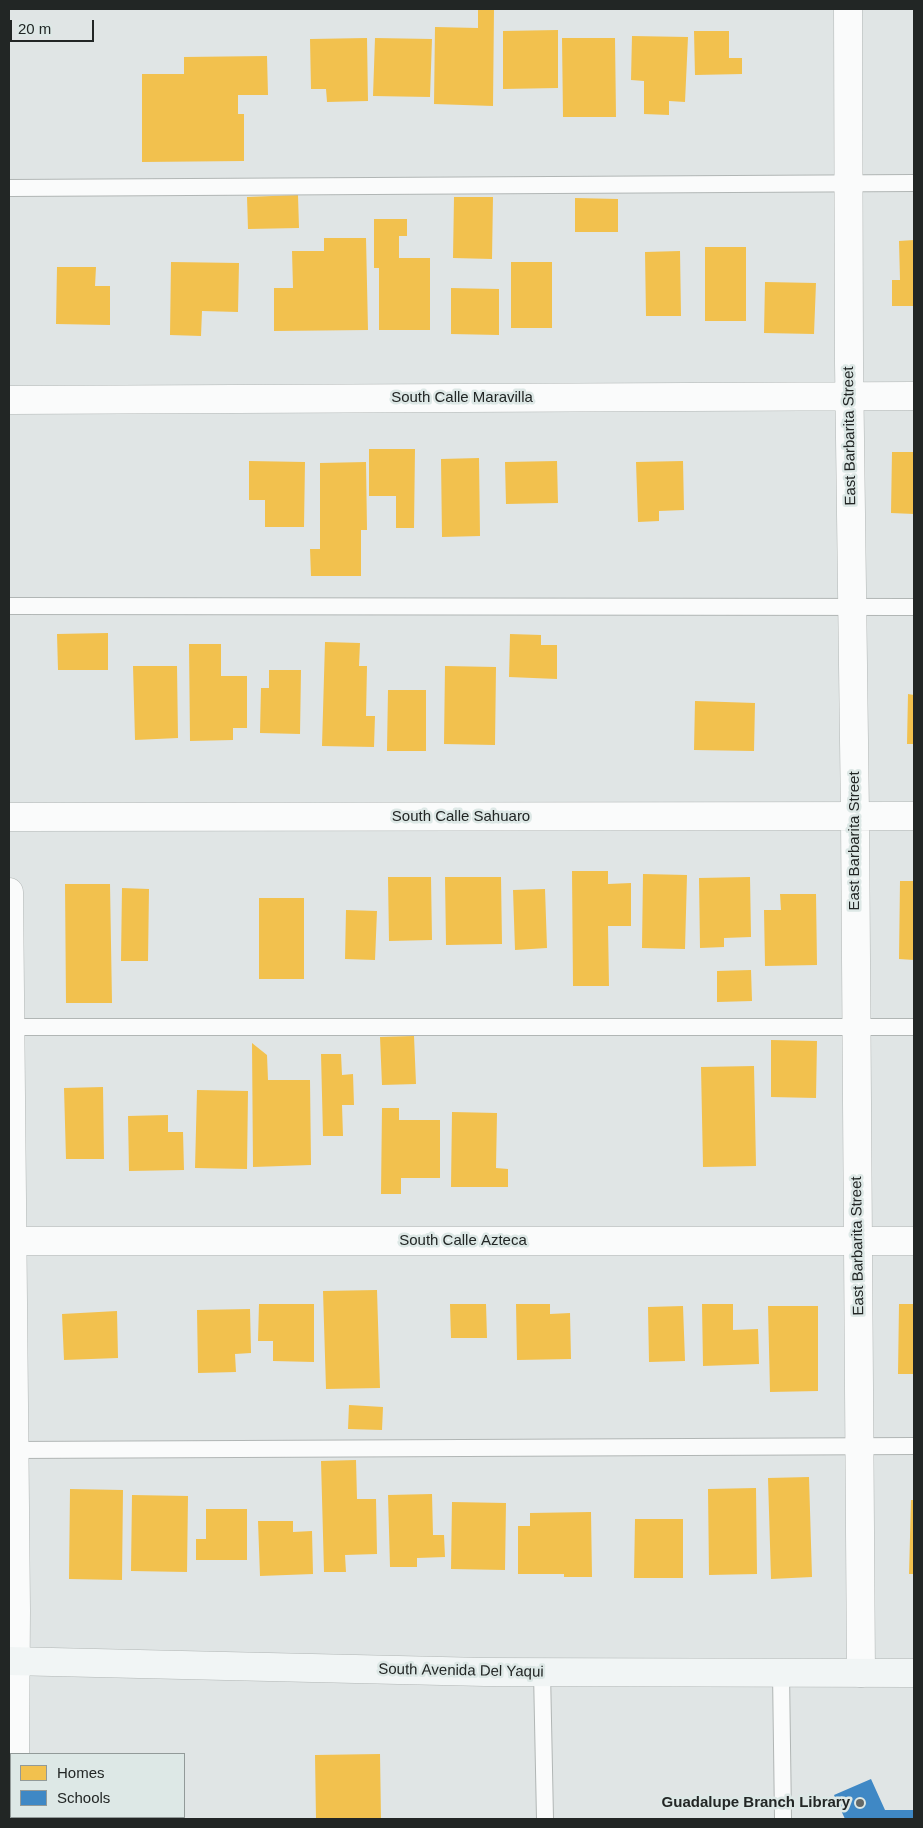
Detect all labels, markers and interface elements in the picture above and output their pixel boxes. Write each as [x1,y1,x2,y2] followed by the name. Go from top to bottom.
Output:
[12,10,96,42] scale bar
[18,20,51,37] text: 20 m
[840,366,860,506] street label: East Barbarita Street
[391,389,533,407] street label: South Calle Maravilla
[846,771,864,911] street label: East Barbarita Street
[392,808,530,826] street label: South Calle Sahuaro
[848,1176,868,1316] street label: East Barbarita Street
[399,1232,527,1250] street label: South Calle Azteca
[378,1661,544,1681] street label: South Avenida Del Yaqui
[10,1753,185,1818] legend
[57,1764,105,1781] text: Homes
[57,1789,110,1806] text: Schools
[662,1794,850,1812] place label: Guadalupe Branch Library
[854,1797,866,1809] marker: Guadalupe Branch Library

